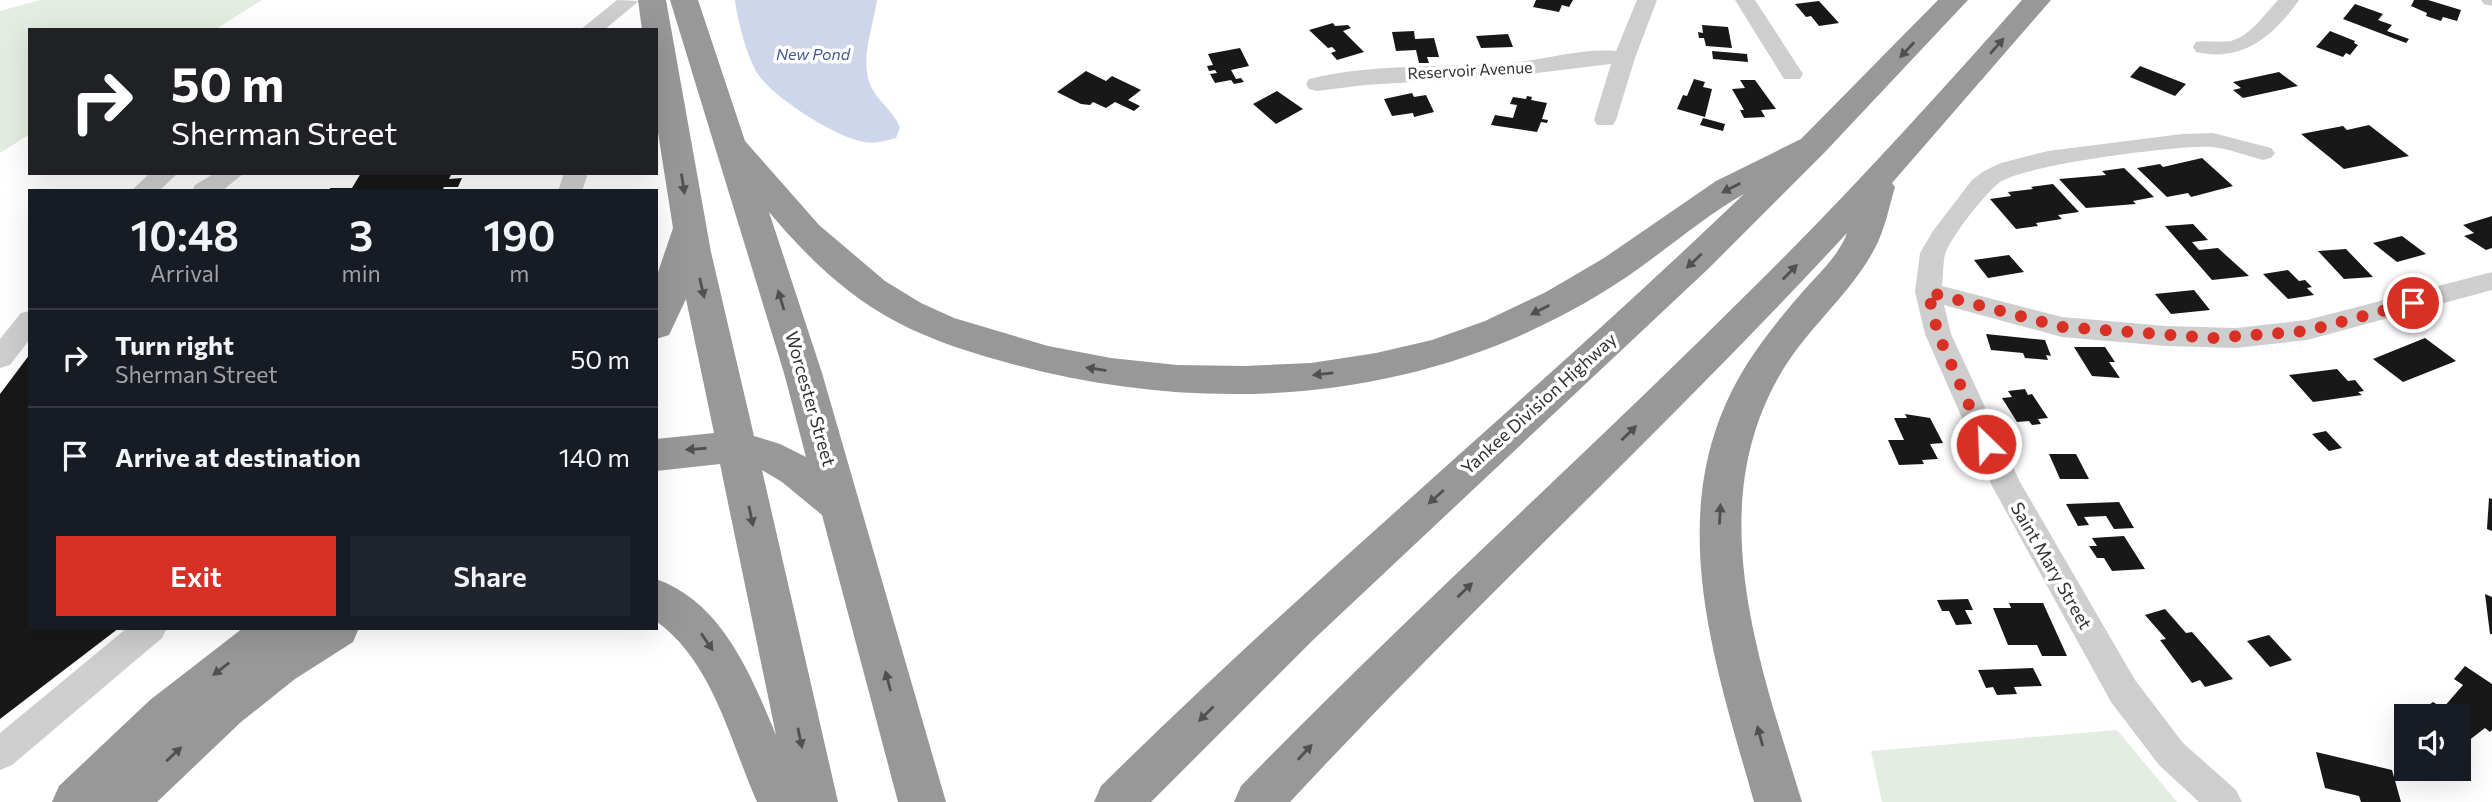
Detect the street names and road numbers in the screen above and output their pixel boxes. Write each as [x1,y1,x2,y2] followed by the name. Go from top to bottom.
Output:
[1407,57,1533,82] street label: Reservoir Avenue
[1456,328,1620,479] street label: Yankee Division Highway
[781,329,841,469] street label: Worcester Street
[2007,498,2097,633] street label: Saint Mary Street

